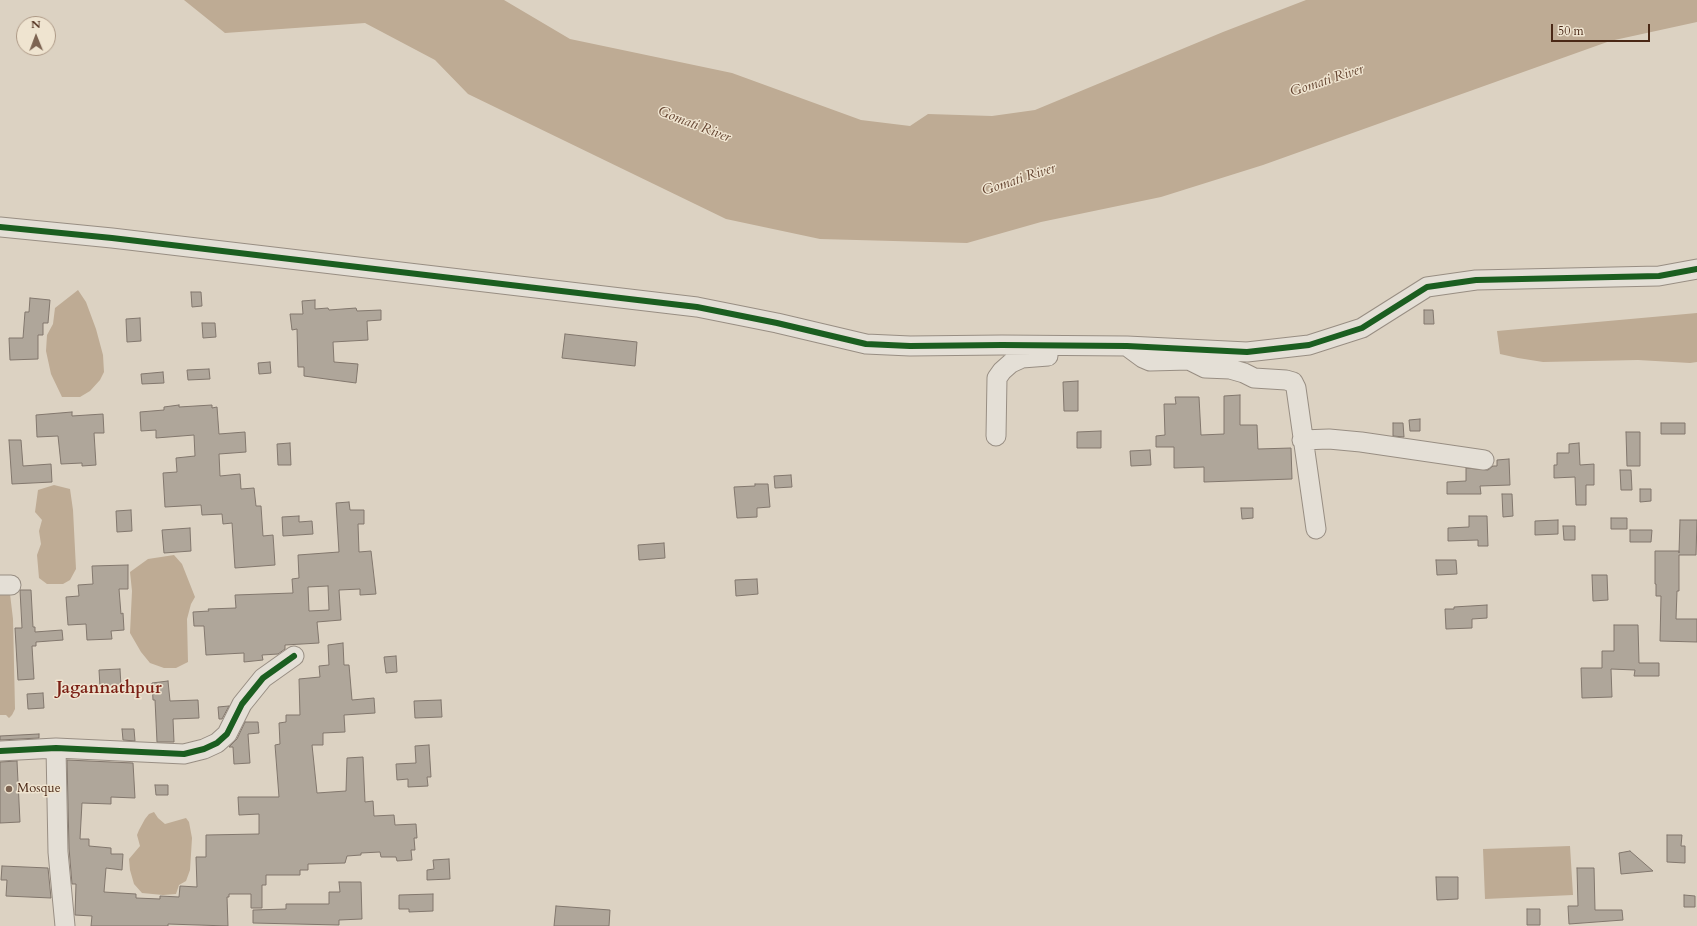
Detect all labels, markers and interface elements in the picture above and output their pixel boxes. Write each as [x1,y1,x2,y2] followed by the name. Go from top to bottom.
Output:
[16,16,56,56] north arrow
[1553,16,1652,42] scale bar
[31,17,41,32] text: N
[1558,23,1584,39] text: 50 m
[1288,61,1366,101] water label: Gomati River
[655,103,733,147] water label: Gomati River
[980,160,1058,200] water label: Gomati River
[56,679,162,699] district label: Jagannathpur
[17,781,61,797] place label: Mosque
[4,784,14,794] marker: Mosque

